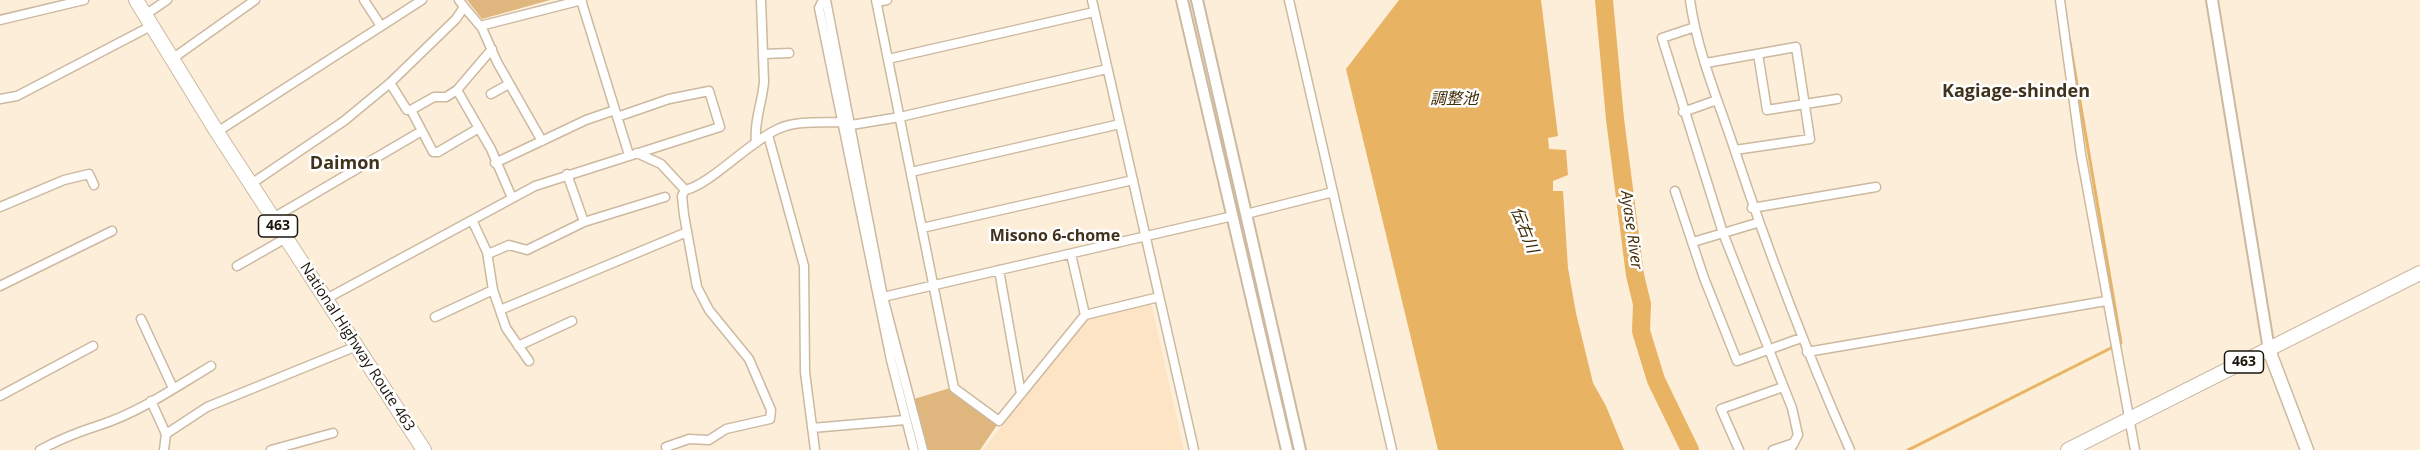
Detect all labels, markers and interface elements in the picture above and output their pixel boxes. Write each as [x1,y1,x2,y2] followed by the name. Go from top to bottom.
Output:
[1942,81,2090,103] district label: Kagiage-shinden
[1430,89,1478,109] water label: 調整池
[310,153,380,175] district label: Daimon
[1616,189,1646,271] water label: Ayase River
[1506,204,1542,256] water label: 伝右川
[258,215,298,237] road number: 463
[990,226,1120,246] district label: Misono 6-chome
[296,259,418,435] street label: National Highway Route 463
[2224,351,2264,373] road number: 463

